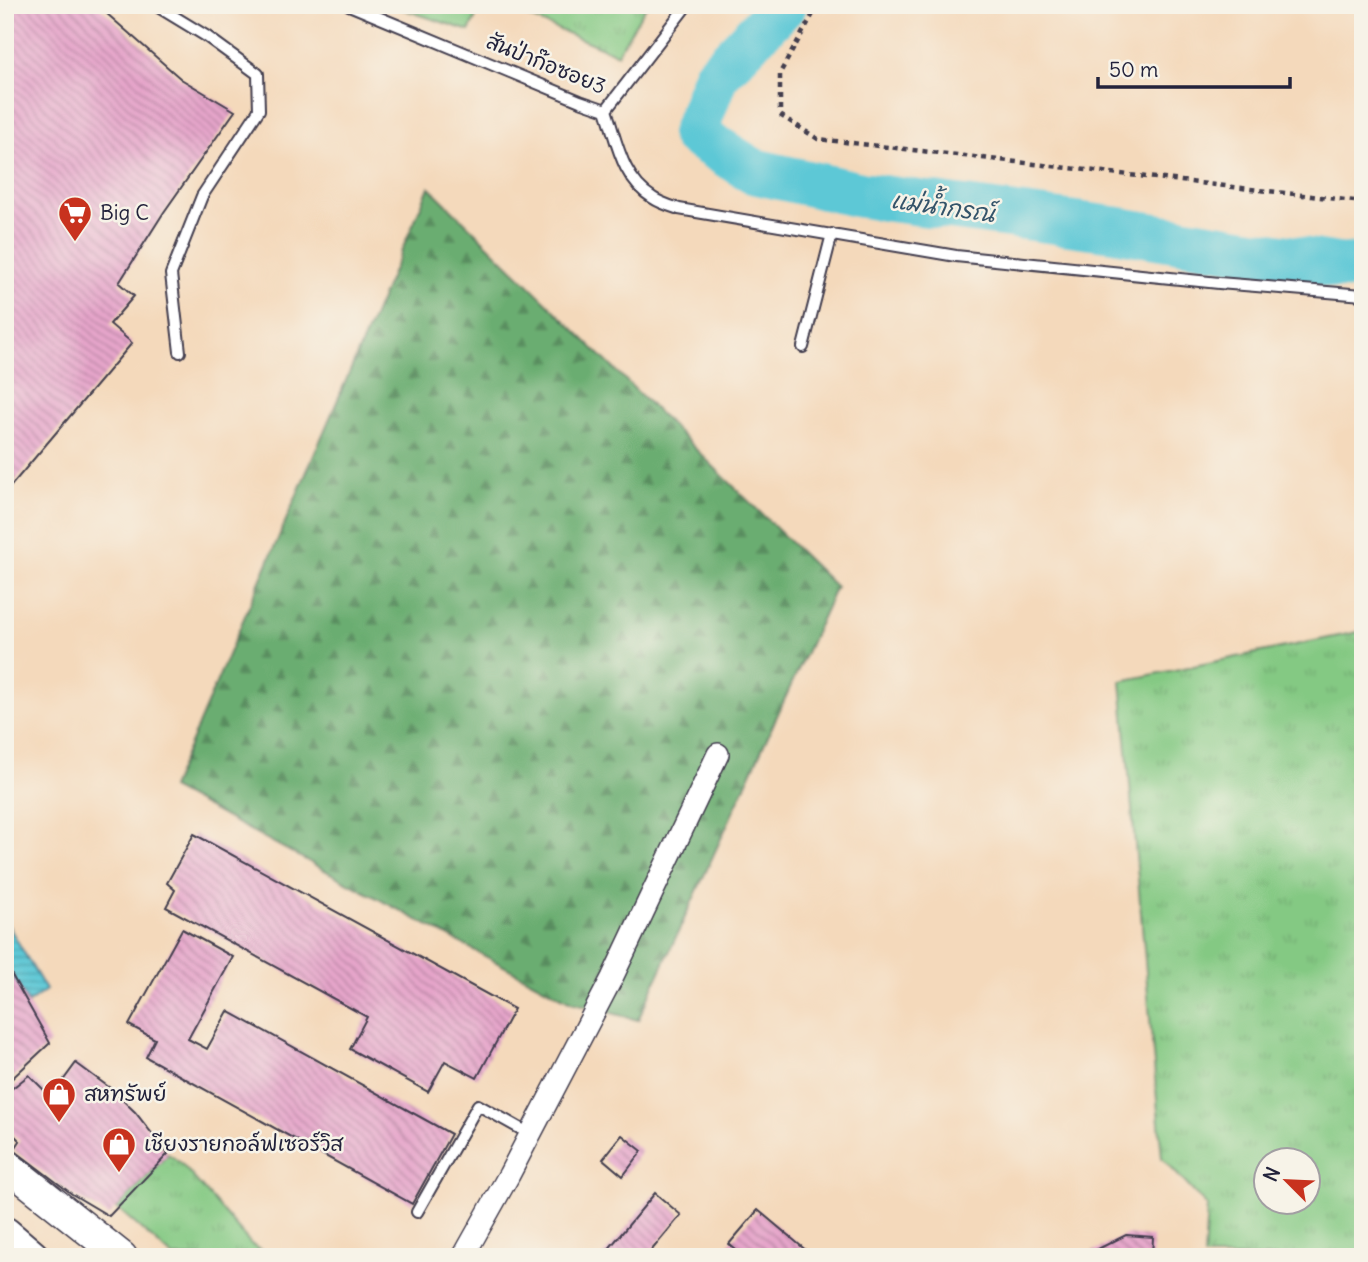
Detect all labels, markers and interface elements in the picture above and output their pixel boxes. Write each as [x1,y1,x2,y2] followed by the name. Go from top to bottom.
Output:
[482,27,610,100] street label: สันป่าก๊อซอย3
[1098,46,1291,90] scale bar
[1109,56,1158,83] text: 50 m
[889,179,1002,229] water label: แม่น้ำกรณ์
[56,194,94,243] supermarket icon: Big C
[100,199,149,226] place label: Big C
[40,1075,78,1124] shop icon: สหทรัพย์
[84,1080,167,1107] place label: สหทรัพย์
[100,1125,138,1174] shop icon: เชียงรายกอล์ฟเซอร์วิส
[144,1130,344,1157] place label: เชียงรายกอล์ฟเซอร์วิส
[1252,1146,1322,1216] north arrow
[1258,1163,1285,1185] text: N

